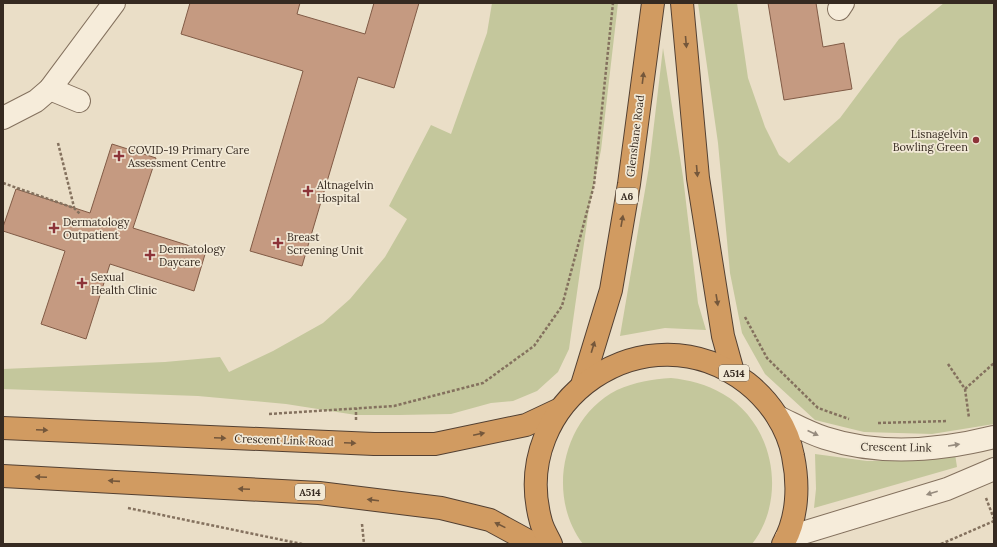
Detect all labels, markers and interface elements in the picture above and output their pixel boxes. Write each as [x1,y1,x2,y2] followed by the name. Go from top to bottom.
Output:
[682,36,689,48] one-way arrow
[639,72,646,85] one-way arrow
[623,94,647,178] street label: Glenshane Road
[893,127,968,154] place label: Lisnagelvin Bowling Green
[971,135,981,145] marker: Lisnagelvin Bowling Green
[127,143,249,170] place label: COVID-19 Primary Care Assessment Centre
[113,150,125,162] marker: COVID-19 Primary Care Assessment Centre
[694,165,701,177] one-way arrow
[316,178,374,205] place label: Altnagelvin Hospital
[302,185,314,197] marker: Altnagelvin Hospital
[616,188,638,204] road number: A6
[63,215,130,242] place label: Dermatology Outpatient
[620,215,626,227] one-way arrow
[48,222,60,234] marker: Dermatology Outpatient
[287,230,364,257] place label: Breast Screening Unit
[272,237,284,249] marker: Breast Screening Unit
[159,242,226,269] place label: Dermatology Daycare
[144,249,156,261] marker: Dermatology Daycare
[91,270,157,297] place label: Sexual Health Clinic
[76,277,88,289] marker: Sexual Health Clinic
[714,294,720,306] one-way arrow
[590,341,596,353] one-way arrow
[719,365,749,381] road number: A514
[36,427,48,434] one-way arrow
[808,430,819,436] one-way arrow
[234,431,334,449] street label: Crescent Link Road
[473,431,485,437] one-way arrow
[214,435,227,441] one-way arrow
[860,439,932,455] street label: Crescent Link
[344,440,357,446] one-way arrow
[948,442,961,448] one-way arrow
[35,474,47,481] one-way arrow
[108,478,120,485] one-way arrow
[295,484,325,500] road number: A514
[237,486,250,492] one-way arrow
[926,491,938,497] one-way arrow
[367,497,379,503] one-way arrow
[494,522,506,528] one-way arrow

